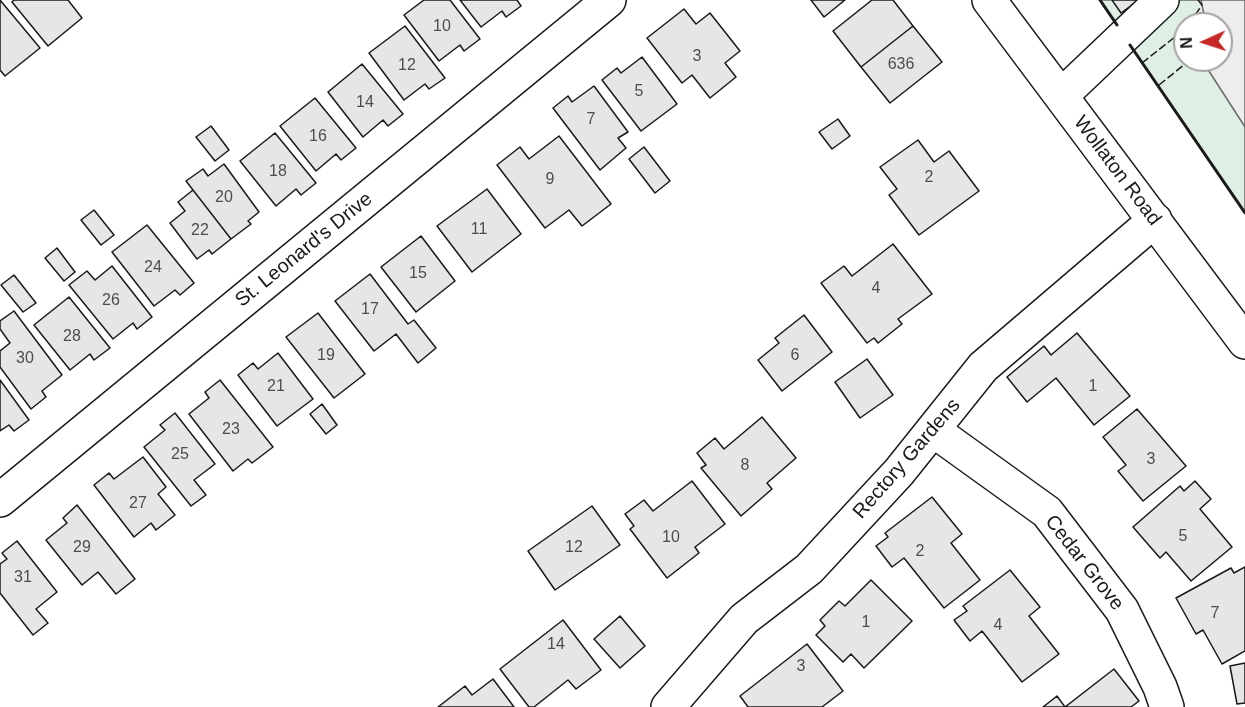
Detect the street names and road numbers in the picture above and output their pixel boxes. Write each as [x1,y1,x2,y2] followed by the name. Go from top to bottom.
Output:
[1068,112,1166,230] street label: Wollaton Road
[231,187,377,313] street label: St. Leonard's Drive
[848,394,966,524] street label: Rectory Gardens
[1039,511,1129,615] street label: Cedar Grove

